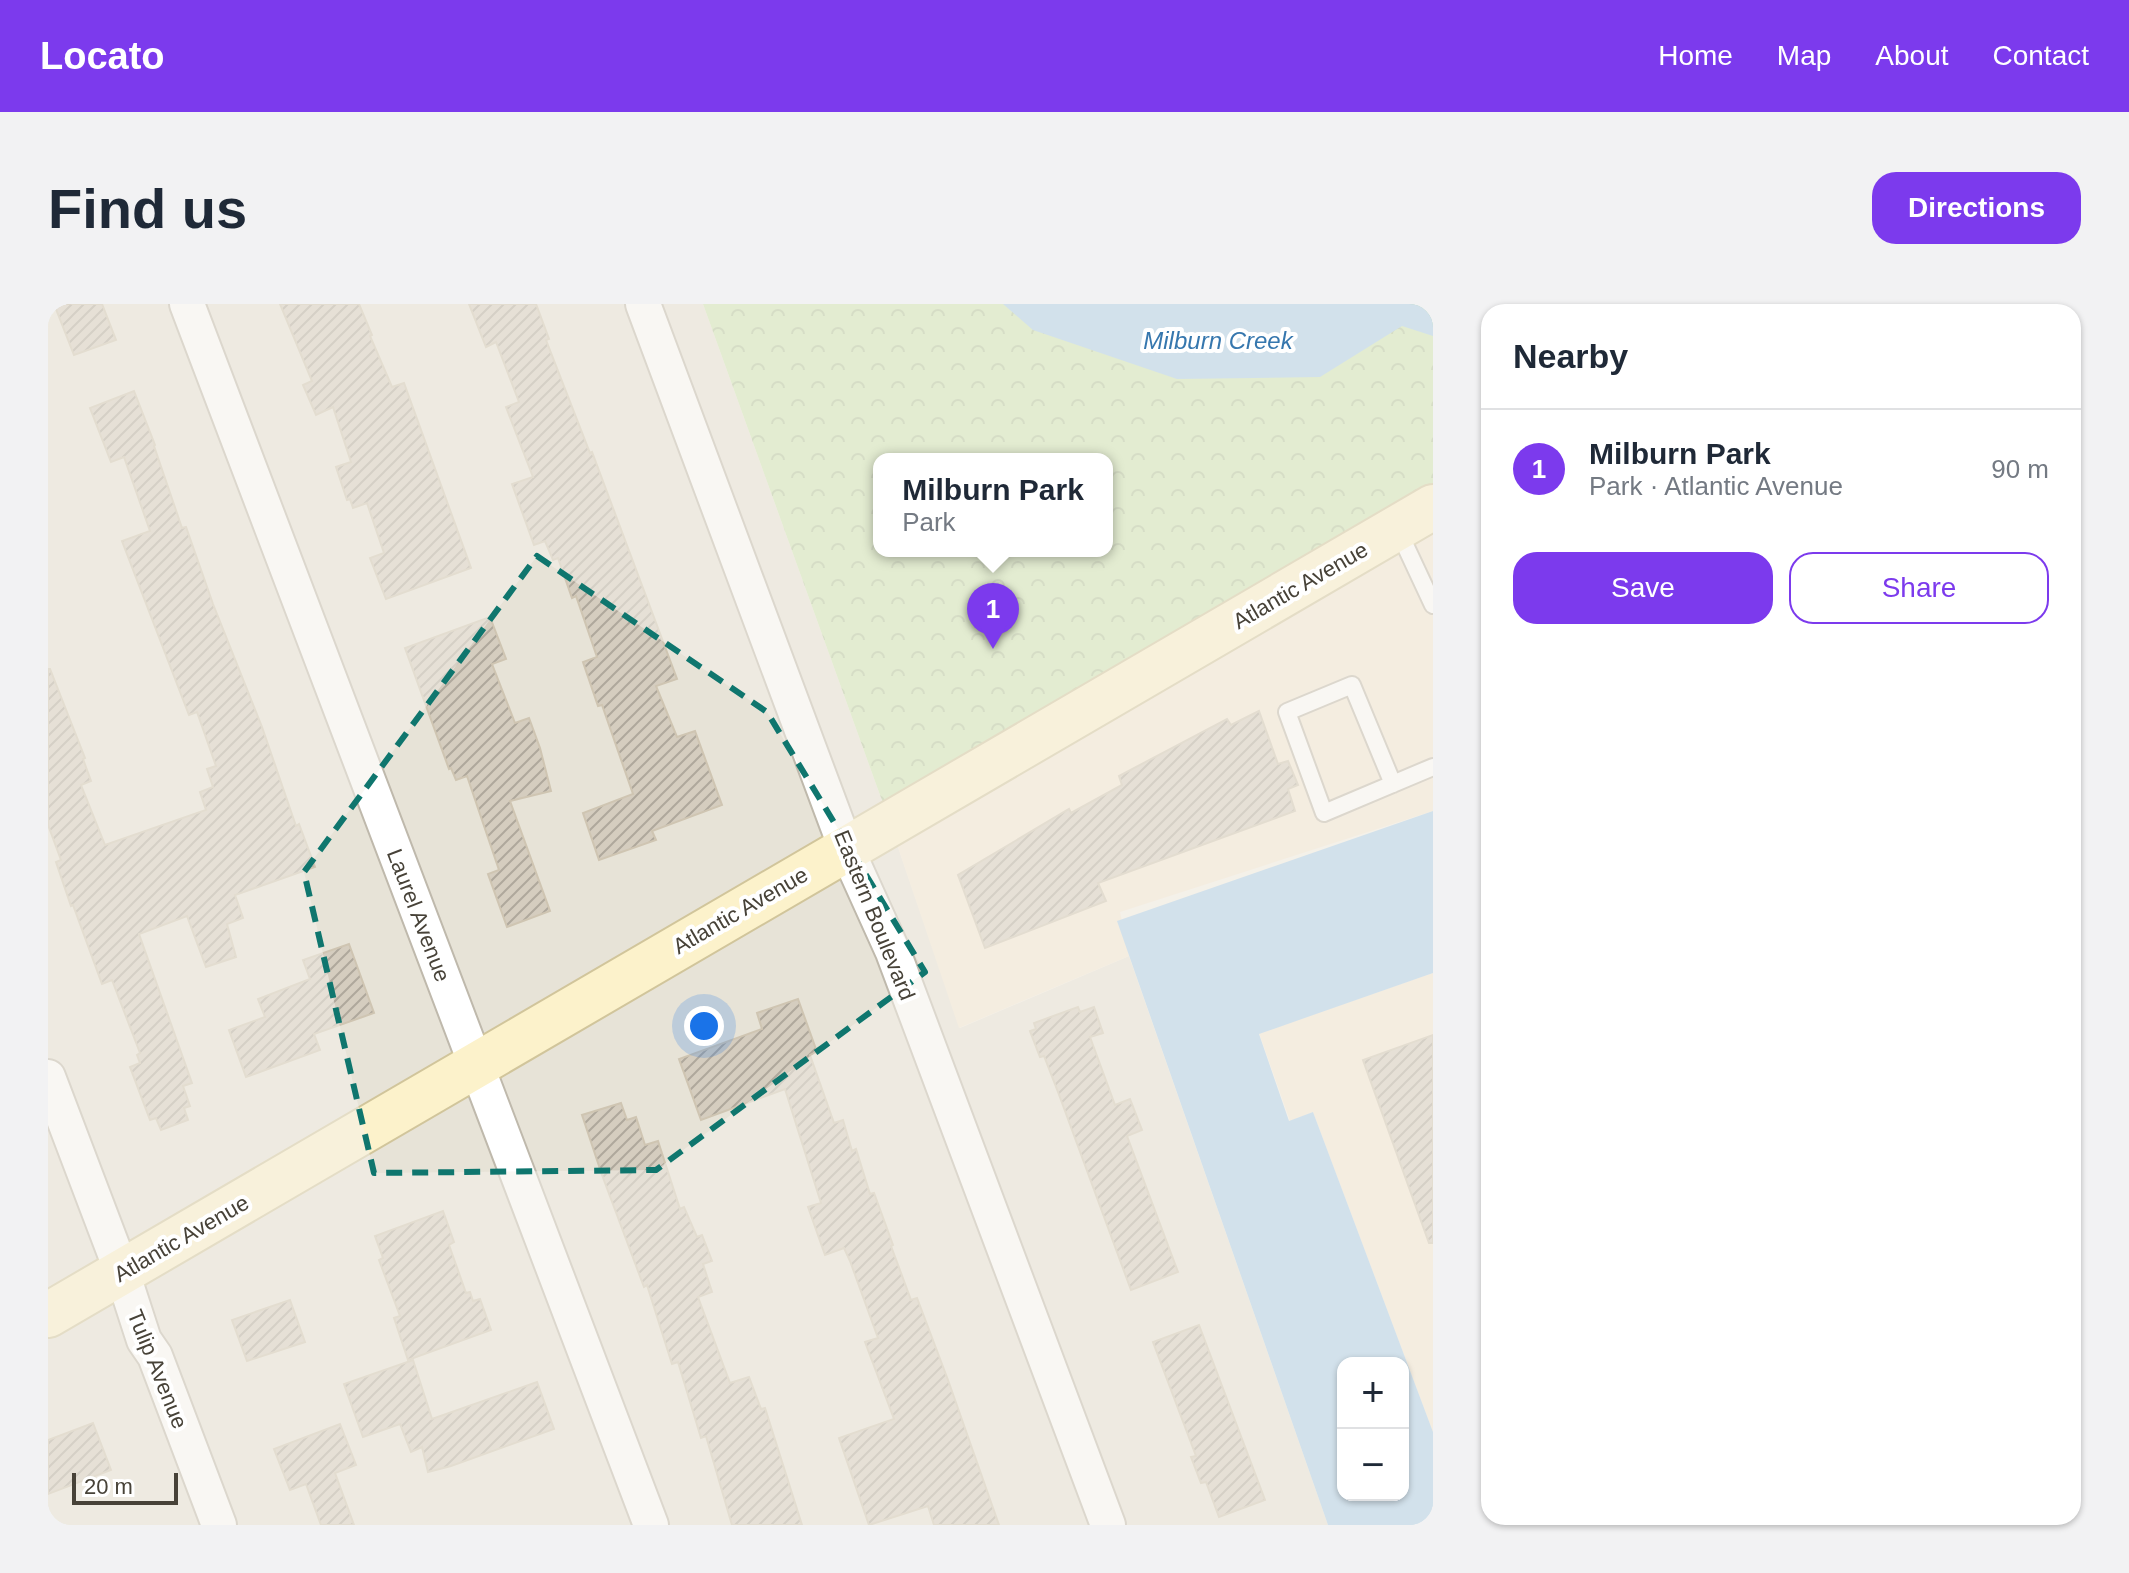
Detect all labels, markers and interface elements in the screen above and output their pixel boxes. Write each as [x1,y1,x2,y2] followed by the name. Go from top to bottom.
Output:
[40,35,165,77] text: Locato
[1658,40,1733,71] text: Home
[1777,40,1831,71] text: Map
[1875,40,1949,71] text: About
[1993,40,2089,71] text: Contact
[1872,172,2081,244] button: Directions
[48,177,247,240] text: Find us
[1143,327,1295,354] water label: Milburn Creek
[1513,337,1628,375] text: Nearby
[1589,437,1771,470] text: Milburn Park
[873,453,1113,557] popup
[1532,454,1546,484] text: 1
[1991,454,2049,484] text: 90 m
[1589,471,1843,501] text: Park · Atlantic Avenue
[902,473,1084,506] text: Milburn Park
[902,507,956,537] text: Park
[1229,537,1372,634] street label: Atlantic Avenue
[1513,552,1773,624] button: Save
[1789,552,2049,624] button: Share
[967,583,1019,649] pin: 1
[829,827,920,1004] street label: Eastern Boulevard
[382,845,455,985] street label: Laurel Avenue
[669,862,812,959] street label: Atlantic Avenue
[684,1006,724,1046] your location
[110,1190,253,1287] street label: Atlantic Avenue
[122,1306,193,1432] street label: Tulip Avenue
[1337,1357,1409,1501] map controls
[1337,1357,1409,1429] button: +
[1337,1429,1409,1501] button: −
[72,1469,178,1505] scale bar
[84,1474,133,1499] text: 20 m

